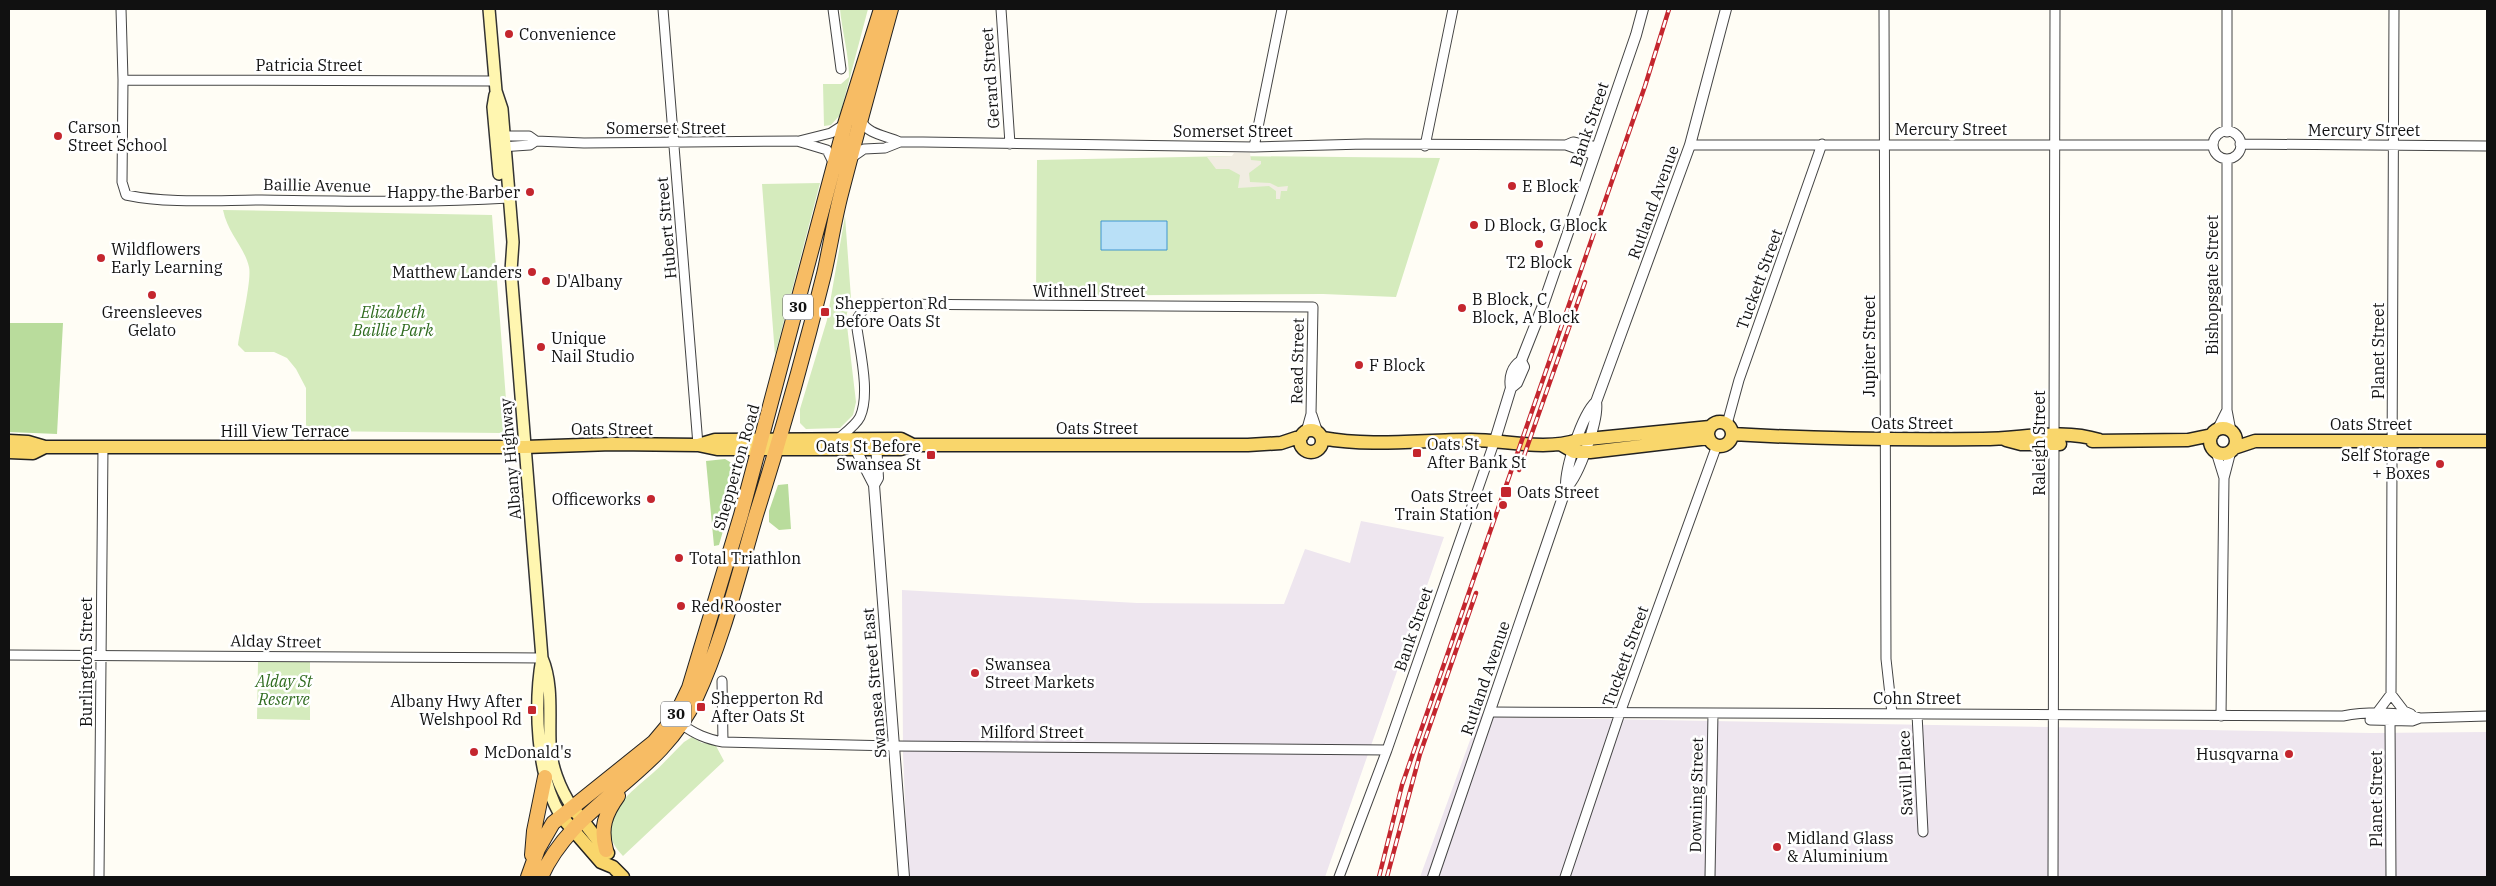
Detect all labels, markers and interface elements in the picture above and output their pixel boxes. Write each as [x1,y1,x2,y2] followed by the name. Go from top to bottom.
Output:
[519,24,616,44] place label: Convenience
[976,26,1004,129] street label: Gerard Street
[503,28,515,40] marker: Convenience
[256,55,363,75] street label: Patricia Street
[1565,79,1613,169] street label: Bank Street
[68,117,168,155] place label: Carson Street School
[606,118,726,138] street label: Somerset Street
[1895,119,2008,139] street label: Mercury Street
[2308,120,2421,140] street label: Mercury Street
[1173,121,1293,141] street label: Somerset Street
[52,130,64,142] marker: Carson Street School
[1623,142,1683,262] street label: Rutland Avenue
[263,174,371,196] street label: Baillie Avenue
[652,176,680,280] street label: Hubert Street
[1522,176,1579,196] place label: E Block
[1506,180,1518,192] marker: E Block
[387,182,520,202] place label: Happy the Barber
[524,186,536,198] marker: Happy the Barber
[1484,215,1608,235] place label: D Block, G Block
[2202,215,2222,355] street label: Bishopsgate Street
[1468,219,1480,231] marker: D Block, G Block
[1732,226,1787,332] street label: Tuckett Street
[1533,238,1545,250] marker: T2 Block
[111,239,223,277] place label: Wildflowers Early Learning
[95,252,107,264] marker: Wildflowers Early Learning
[1506,252,1573,272] place label: T2 Block
[392,262,522,282] place label: Matthew Landers
[526,266,538,278] marker: Matthew Landers
[556,271,623,291] place label: D'Albany
[540,275,552,287] marker: D'Albany
[1033,281,1146,301] street label: Withnell Street
[146,289,158,301] marker: Greensleeves Gelato
[1472,289,1580,327] place label: B Block, C Block, A Block
[835,293,948,331] place label: Shepperton Rd Before Oats St
[783,294,813,320] road number: 30
[1859,295,1879,397] street label: Jupiter Street
[102,302,202,340] place label: Greensleeves Gelato
[351,302,434,340] park label: Elizabeth Baillie Park
[1456,302,1468,314] marker: B Block, C Block, A Block
[2368,302,2388,399] street label: Planet Street
[819,306,831,318] marker: Shepperton Rd Before Oats St
[1286,317,1308,404] street label: Read Street
[551,328,634,366] place label: Unique Nail Studio
[535,341,547,353] marker: Unique Nail Studio
[1369,355,1426,375] place label: F Block
[1353,359,1365,371] marker: F Block
[2029,390,2049,496] street label: Raleigh Street
[495,397,525,521] street label: Albany Highway
[708,401,764,532] street label: Shepperton Road
[1871,413,1953,433] street label: Oats Street
[2330,414,2412,434] street label: Oats Street
[1056,418,1138,438] street label: Oats Street
[571,419,653,439] street label: Oats Street
[221,421,349,441] street label: Hill View Terrace
[1427,434,1527,472] place label: Oats St After Bank St
[816,436,921,474] place label: Oats St Before Swansea St
[2341,445,2430,483] place label: Self Storage + Boxes
[1411,447,1423,459] marker: Oats St After Bank St
[925,449,937,461] marker: Oats St Before Swansea St
[2434,458,2446,470] marker: Self Storage + Boxes
[1517,482,1599,502] place label: Oats Street
[1499,485,1513,499] marker: Oats Street
[1394,486,1493,524] place label: Oats Street Train Station
[552,489,641,509] place label: Officeworks
[645,493,657,505] marker: Officeworks
[1497,499,1509,511] marker: Oats Street Train Station
[689,548,801,568] place label: Total Triathlon
[673,552,685,564] marker: Total Triathlon
[1389,584,1437,674] street label: Bank Street
[691,596,781,616] place label: Red Rooster
[76,597,96,727] street label: Burlington Street
[675,600,687,612] marker: Red Rooster
[1598,603,1653,709] street label: Tuckett Street
[857,607,891,759] street label: Swansea Street East
[1456,618,1514,738] street label: Rutland Avenue
[230,630,322,652] street label: Alday Street
[985,654,1095,692] place label: Swansea Street Markets
[969,667,981,679] marker: Swansea Street Markets
[255,671,314,709] park label: Alday St Reserve
[711,688,824,726] place label: Shepperton Rd After Oats St
[1873,688,1961,708] street label: Cohn Street
[390,691,522,729] place label: Albany Hwy After Welshpool Rd
[695,701,707,713] marker: Shepperton Rd After Oats St
[661,702,691,726] road number: 30
[526,704,538,716] marker: Albany Hwy After Welshpool Rd
[980,722,1084,742] street label: Milford Street
[1894,730,1916,816] street label: Savill Place
[1685,737,1707,853] street label: Downing Street
[484,742,572,762] place label: McDonald's
[2196,744,2279,764] place label: Husqvarna
[468,746,480,758] marker: McDonald's
[2283,748,2295,760] marker: Husqvarna
[2366,750,2386,847] street label: Planet Street
[1787,828,1894,866] place label: Midland Glass & Aluminium
[1771,841,1783,853] marker: Midland Glass & Aluminium

